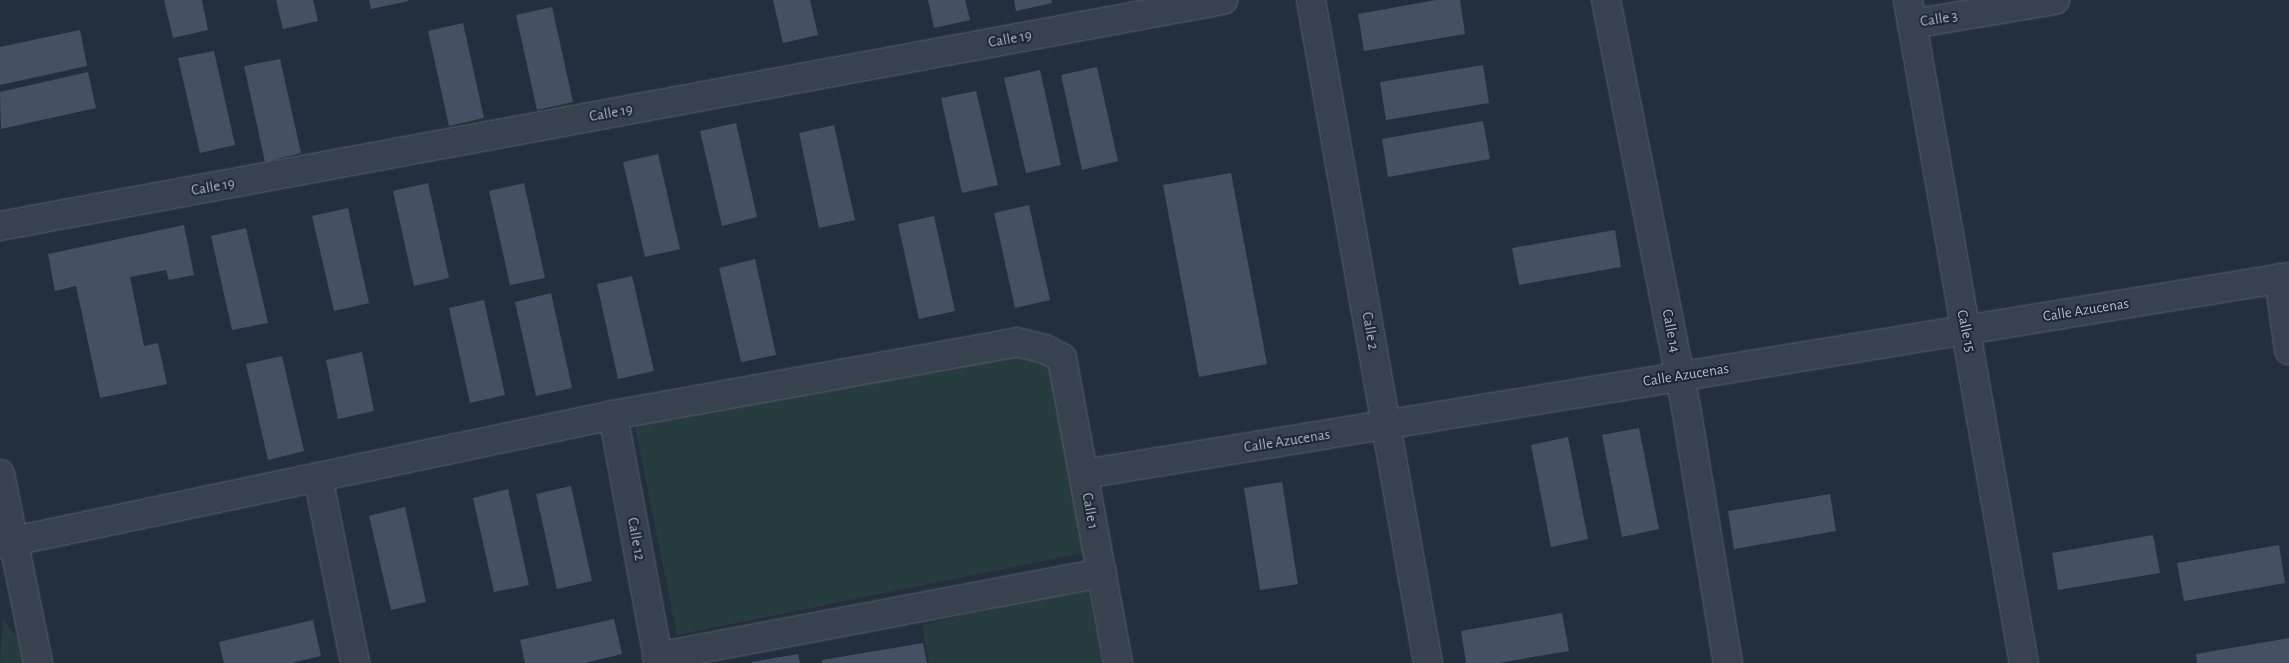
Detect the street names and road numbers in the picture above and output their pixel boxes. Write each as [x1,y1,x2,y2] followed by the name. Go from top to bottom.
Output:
[1919,7,1959,31] street label: Calle 3
[987,26,1033,52] street label: Calle 19
[588,100,634,126] street label: Calle 19
[190,174,236,200] street label: Calle 19
[2042,294,2130,326] street label: Calle Azucenas
[1658,308,1684,354] street label: Calle 14
[1953,308,1979,354] street label: Calle 15
[1358,311,1382,351] street label: Calle 2
[1642,359,1730,391] street label: Calle Azucenas
[1243,425,1331,457] street label: Calle Azucenas
[1078,491,1102,531] street label: Calle 1
[623,516,649,562] street label: Calle 12

